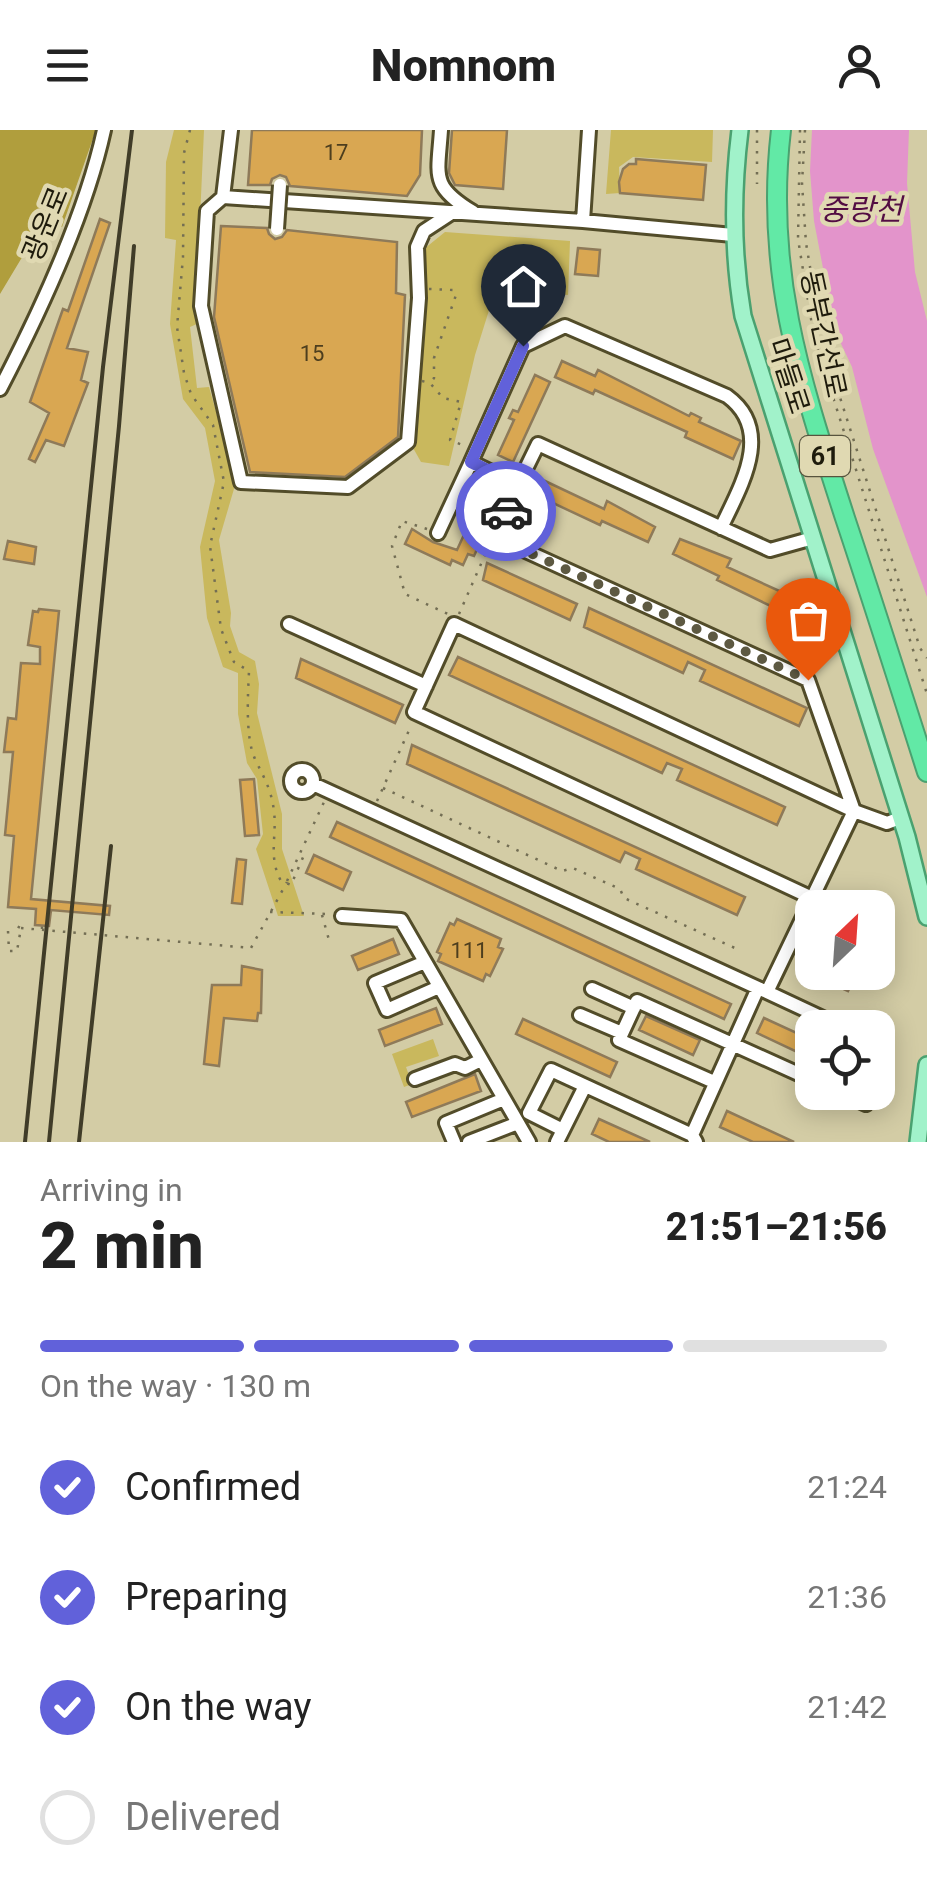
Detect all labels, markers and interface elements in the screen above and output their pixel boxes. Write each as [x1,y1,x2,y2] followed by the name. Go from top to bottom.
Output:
[40,38,95,93] icon: menu
[832,38,887,93] icon: person
[371,39,556,92] text: Nomnom
[324,140,348,165] house number: 17
[16,182,75,266] street label: 광운로
[820,192,906,227] water label: 중랑천
[481,244,566,347] pin
[496,259,551,314] icon: home
[794,268,853,401] street label: 동부간선로
[761,334,816,418] street label: 마들로
[300,341,324,366] house number: 15
[800,436,850,476] road number: 61
[456,461,556,561] courier
[479,484,534,539] icon: car
[766,578,851,681] pin
[781,593,836,648] icon: bag
[795,890,895,990] north arrow
[795,890,895,1110] map controls
[450,938,488,963] house number: 111
[795,1010,895,1110] button: locate
[40,1171,183,1209] text: Arriving in
[666,1205,887,1249] text: 21:51–21:56
[40,1208,204,1284] text: 2 min
[40,1367,311,1405] text: On the way · 130 m
[40,1460,95,1515] icon: check
[125,1465,301,1509] text: Confirmed
[807,1468,887,1506] text: 21:24
[40,1570,95,1625] icon: check
[125,1575,288,1619] text: Preparing
[807,1578,887,1616] text: 21:36
[40,1680,95,1735] icon: check
[125,1685,311,1729] text: On the way
[807,1688,887,1726] text: 21:42
[125,1795,281,1839] text: Delivered

